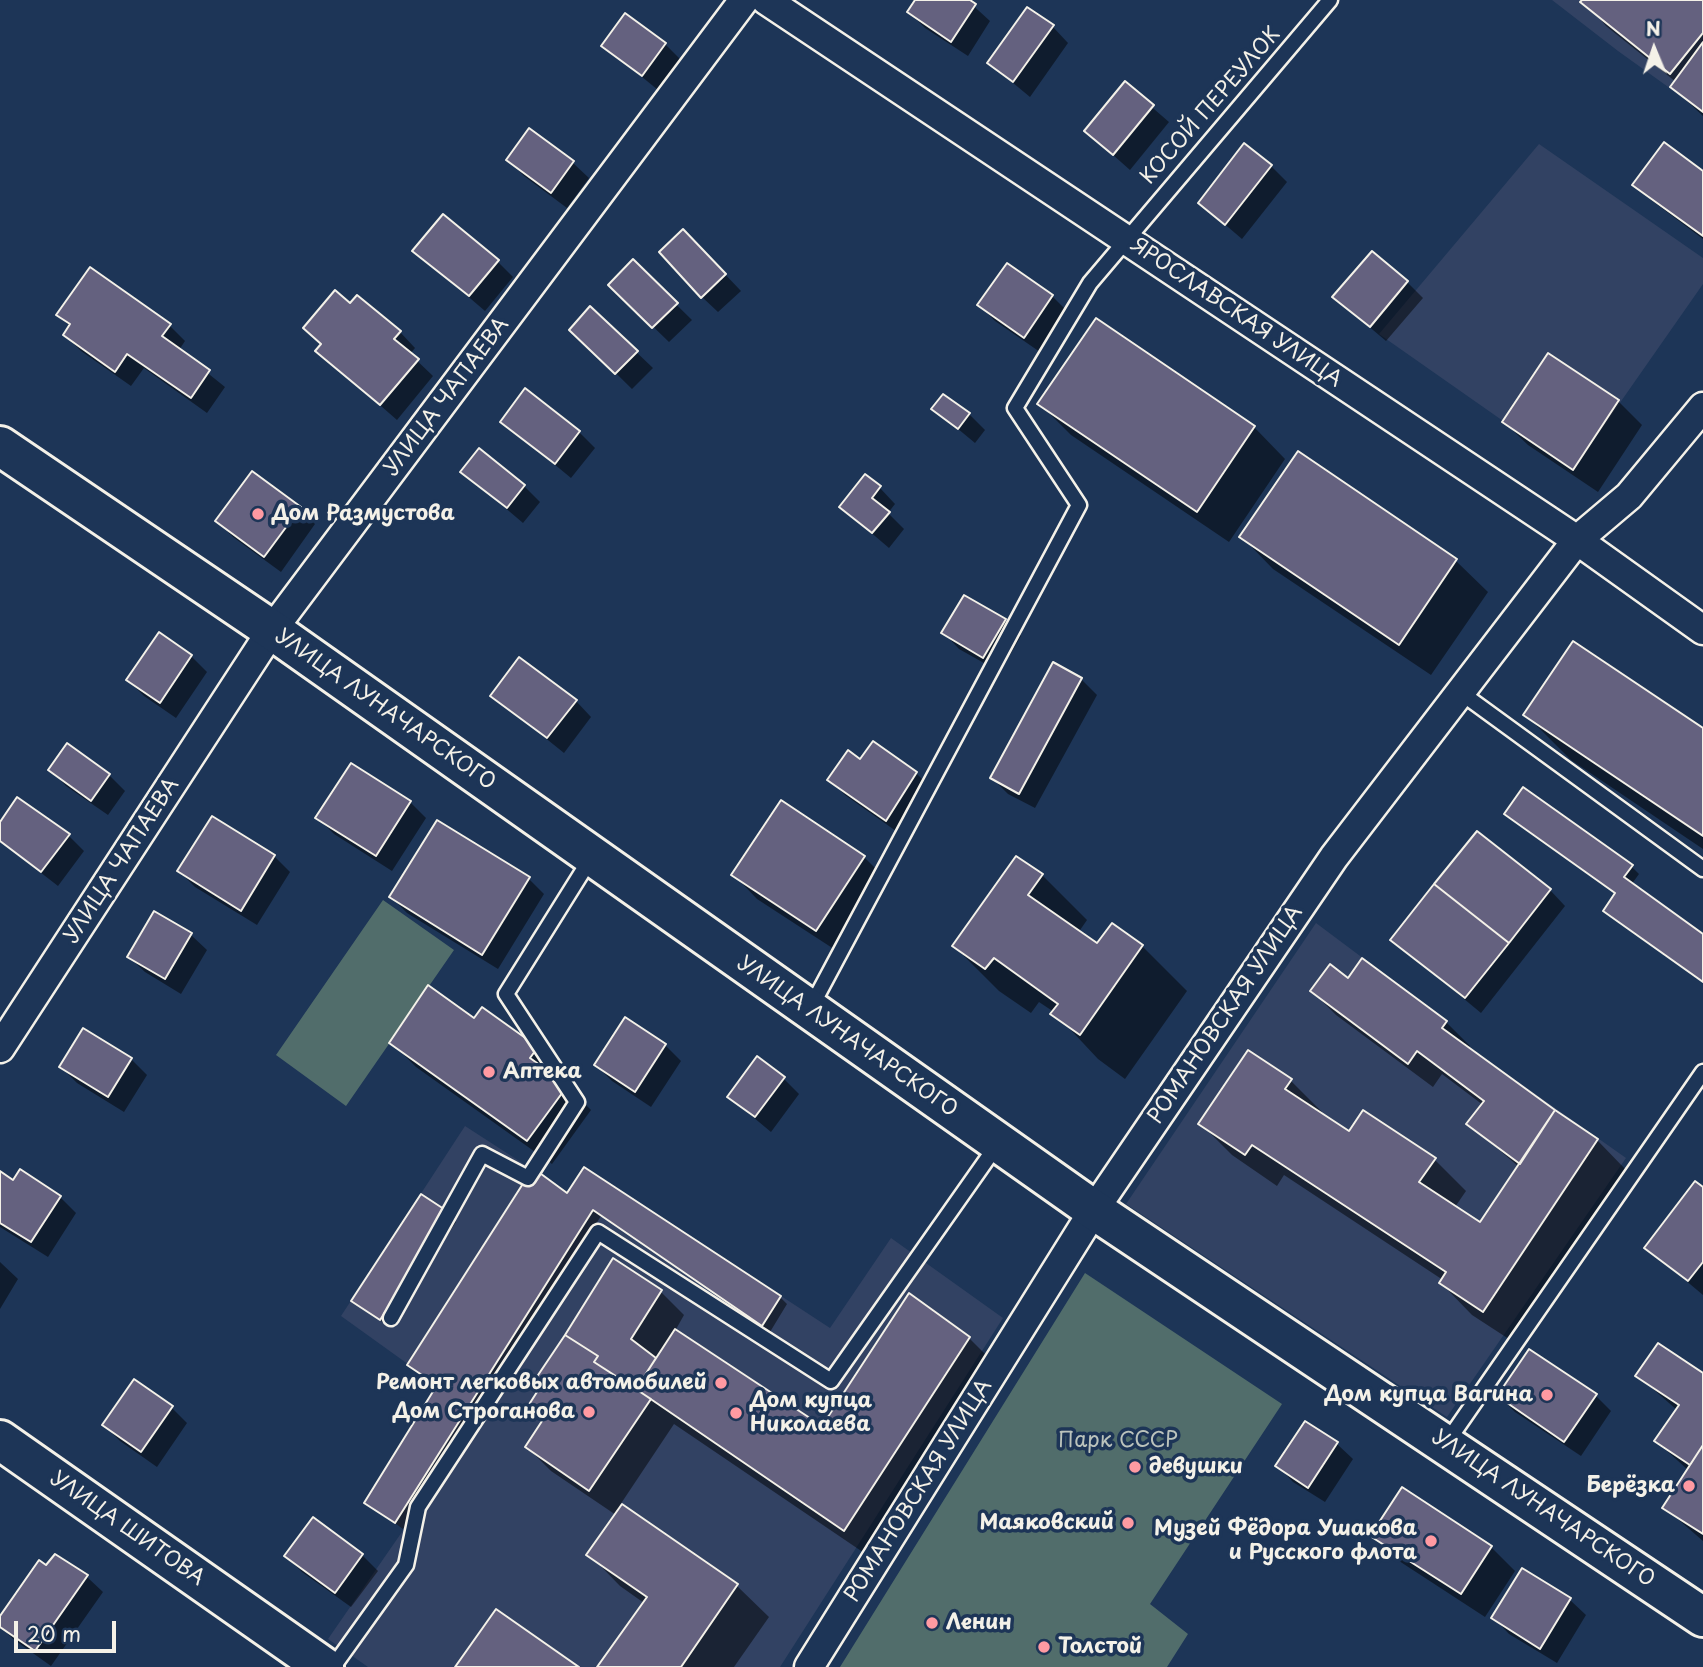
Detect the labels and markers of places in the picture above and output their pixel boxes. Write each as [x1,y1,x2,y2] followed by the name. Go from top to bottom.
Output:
[272,501,455,527] place label: Дом Размустова
[250,506,266,522] marker: Дом Размустова
[503,1059,582,1085] place label: Аптека
[481,1064,497,1080] marker: Аптека
[376,1370,707,1396] place label: Ремонт легковых автомобилей
[713,1375,729,1391] marker: Ремонт легковых автомобилей
[1325,1382,1533,1408] place label: Дом купца Вагина
[1539,1387,1555,1403] marker: Дом купца Вагина
[750,1388,872,1438] place label: Дом купца Николаева
[393,1399,575,1425] place label: Дом Строганова
[581,1404,597,1420] marker: Дом Строганова
[728,1405,744,1421] marker: Дом купца Николаева
[1149,1454,1243,1480] place label: девушки
[1127,1459,1143,1475] marker: девушки
[1586,1473,1675,1499] place label: Берёзка
[1681,1478,1697,1494] marker: Берёзка
[980,1510,1114,1536] place label: Маяковский
[1120,1515,1136,1531] marker: Маяковский
[1154,1516,1417,1566] place label: Музей Фёдора Ушакова и Русского флота
[1423,1533,1439,1549] marker: Музей Фёдора Ушакова и Русского флота
[946,1610,1012,1636] place label: Ленин
[924,1615,940,1631] marker: Ленин
[1058,1634,1142,1660] place label: Толстой
[1036,1639,1052,1655] marker: Толстой

